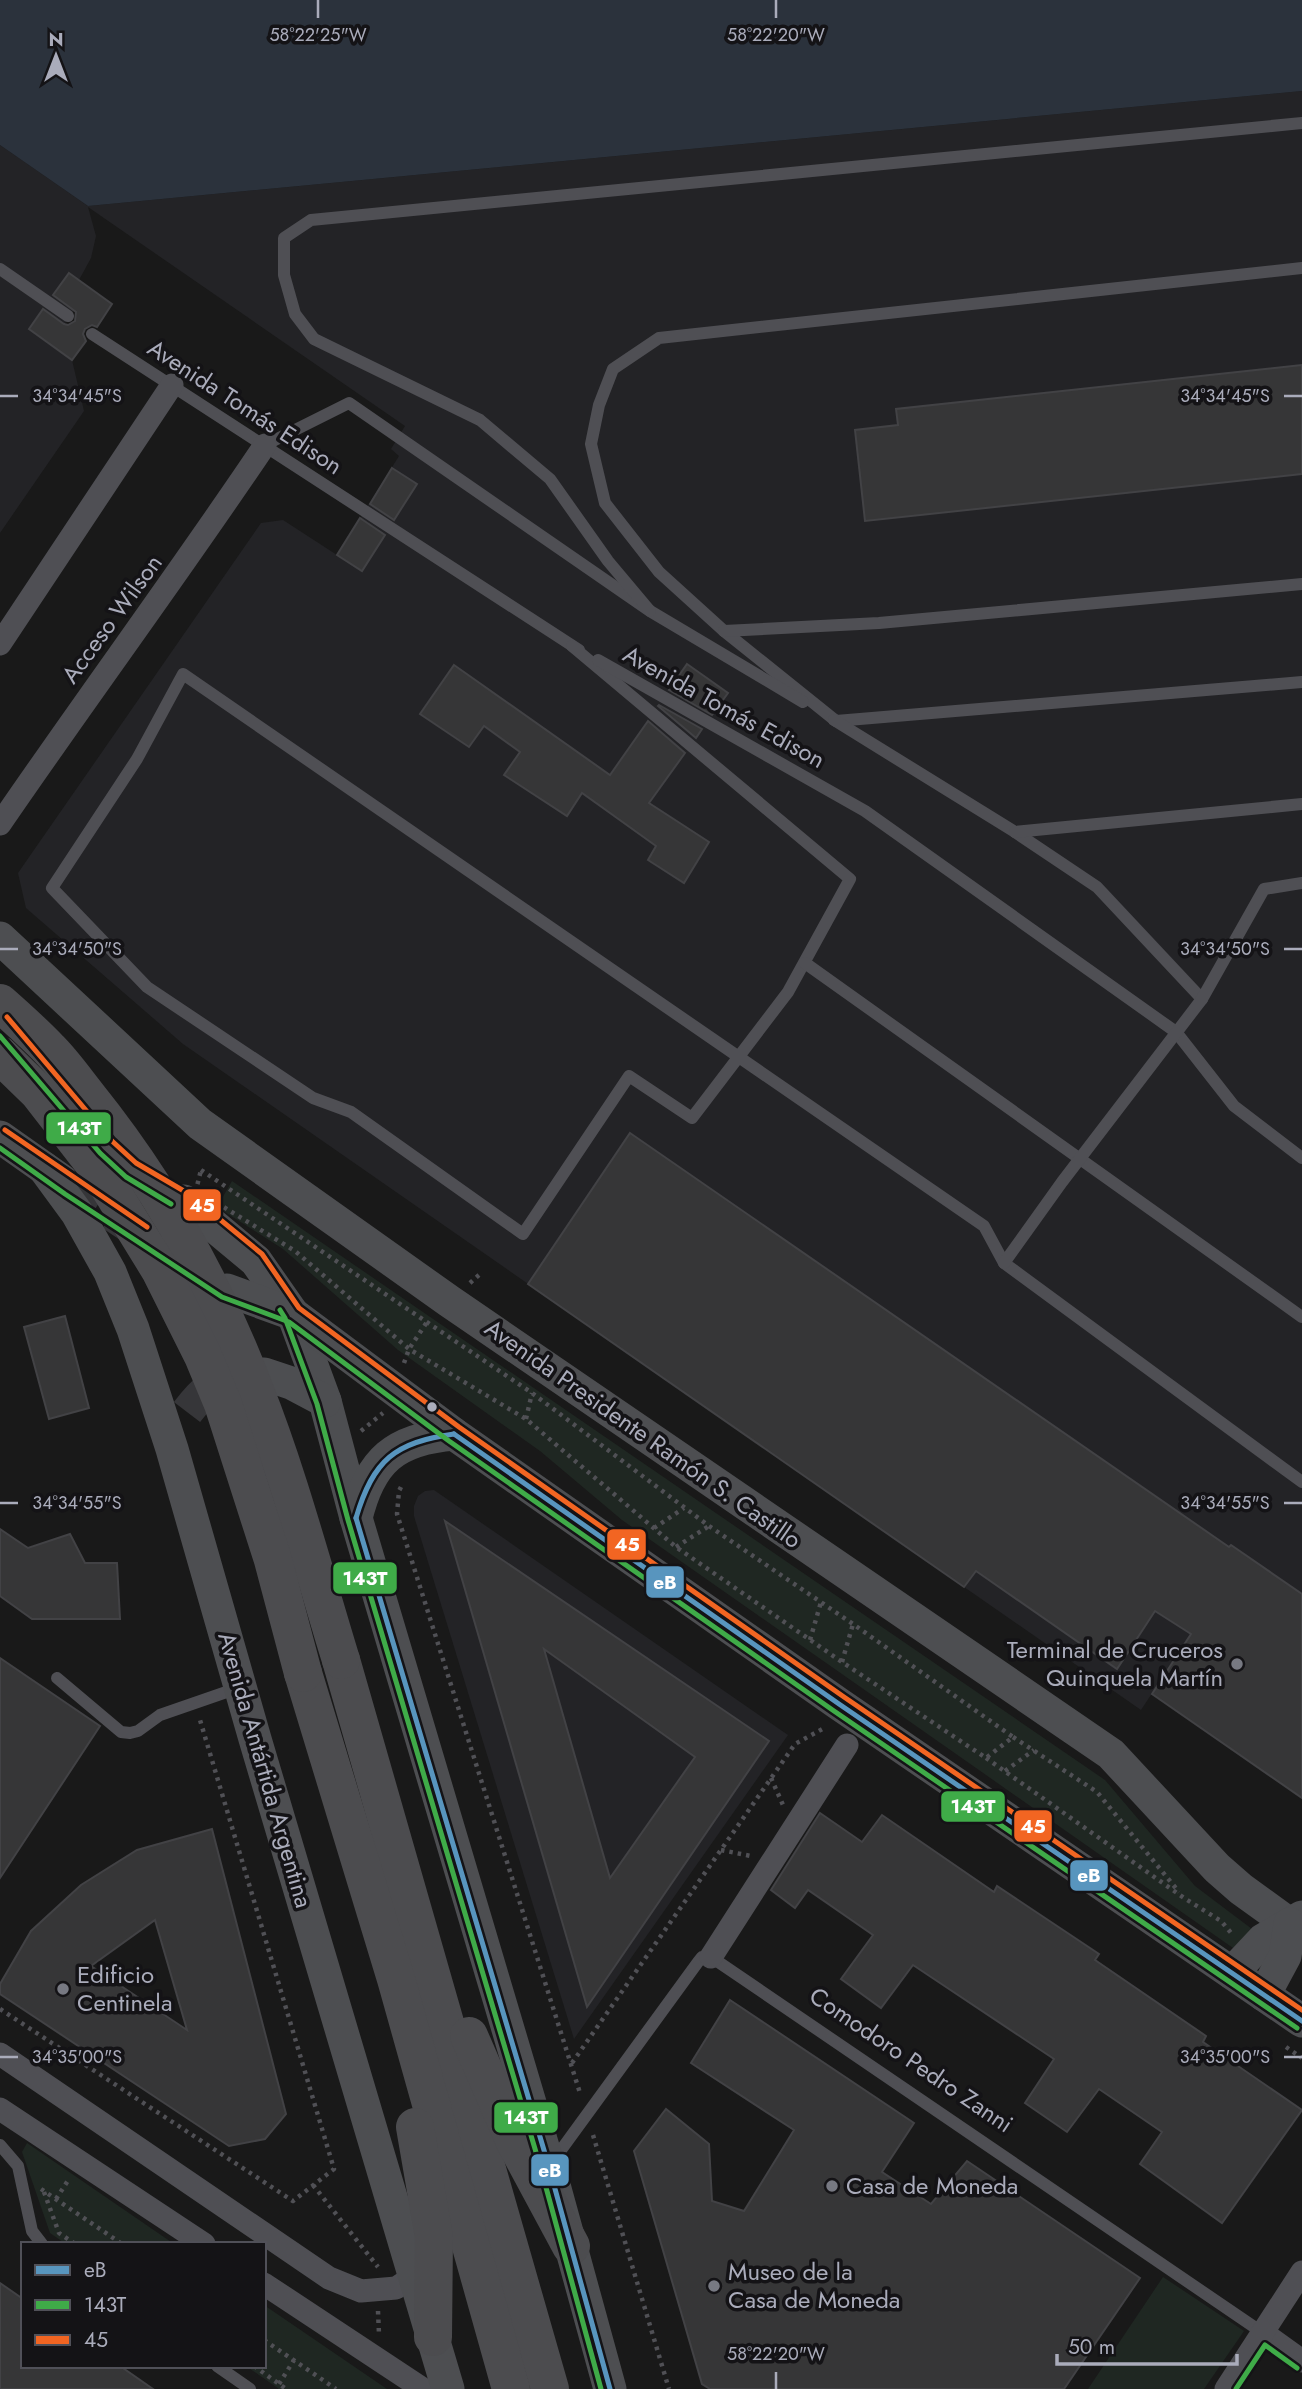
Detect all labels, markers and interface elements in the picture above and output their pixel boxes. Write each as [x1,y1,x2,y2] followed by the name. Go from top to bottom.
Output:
[21,21,91,91] north arrow
[269,22,367,48] text: 58°22'25"W
[727,22,825,48] text: 58°22'20"W
[48,26,64,53] text: N
[141,330,350,483] street label: Avenida Tomás Edison
[32,383,122,409] text: 34°34'45"S
[1180,383,1270,409] text: 34°34'45"S
[53,547,170,690] street label: Acceso Wilson
[617,636,832,777] street label: Avenida Tomás Edison
[32,936,122,962] text: 34°34'50"S
[1180,936,1270,962] text: 34°34'50"S
[45,1111,112,1145] line badge: 143T
[57,1115,102,1142] text: 143T
[182,1188,222,1222] line badge: 45
[189,1192,215,1219] text: 45
[478,1311,809,1557] street label: Avenida Presidente Ramón S. Castillo
[425,1400,439,1414] unlabelled marker
[32,1490,122,1516] text: 34°34'55"S
[1180,1490,1270,1516] text: 34°34'55"S
[606,1528,647,1561] line badge: 45
[614,1531,640,1558] text: 45
[332,1561,398,1595] line badge: 143T
[343,1565,388,1592] text: 143T
[645,1565,685,1599] line badge: eB
[653,1569,677,1596] text: eB
[209,1628,322,1912] street label: Avenida Antártida Argentina
[1007,1632,1223,1695] place label: Terminal de Cruceros Quinquela Martín
[1229,1656,1245,1672] marker: Terminal de Cruceros Quinquela Martín
[940,1790,1006,1823] line badge: 143T
[951,1793,996,1820] text: 143T
[1013,1809,1053,1843] line badge: 45
[1020,1813,1046,1840] text: 45
[1069,1859,1109,1892] line badge: eB
[1077,1862,1101,1889] text: eB
[77,1957,172,2020] place label: Edificio Centinela
[802,1978,1020,2141] street label: Comodoro Pedro Zanni
[55,1981,71,1997] marker: Edificio Centinela
[32,2044,122,2070] text: 34°35'00"S
[1180,2044,1270,2070] text: 34°35'00"S
[493,2101,559,2134] line badge: 143T
[504,2104,549,2131] text: 143T
[530,2153,570,2187] line badge: eB
[538,2157,562,2184] text: eB
[846,2168,1018,2203] place label: Casa de Moneda
[824,2178,840,2194] marker: Casa de Moneda
[21,2242,266,2368] legend
[728,2254,900,2317] place label: Museo de la Casa de Moneda
[84,2255,107,2285] text: eB
[706,2278,722,2294] marker: Museo de la Casa de Moneda
[84,2290,127,2320] text: 143T
[1057,2322,1237,2366] scale bar
[84,2325,108,2355] text: 45
[1068,2332,1115,2362] text: 50 m
[727,2341,825,2367] text: 58°22'20"W

